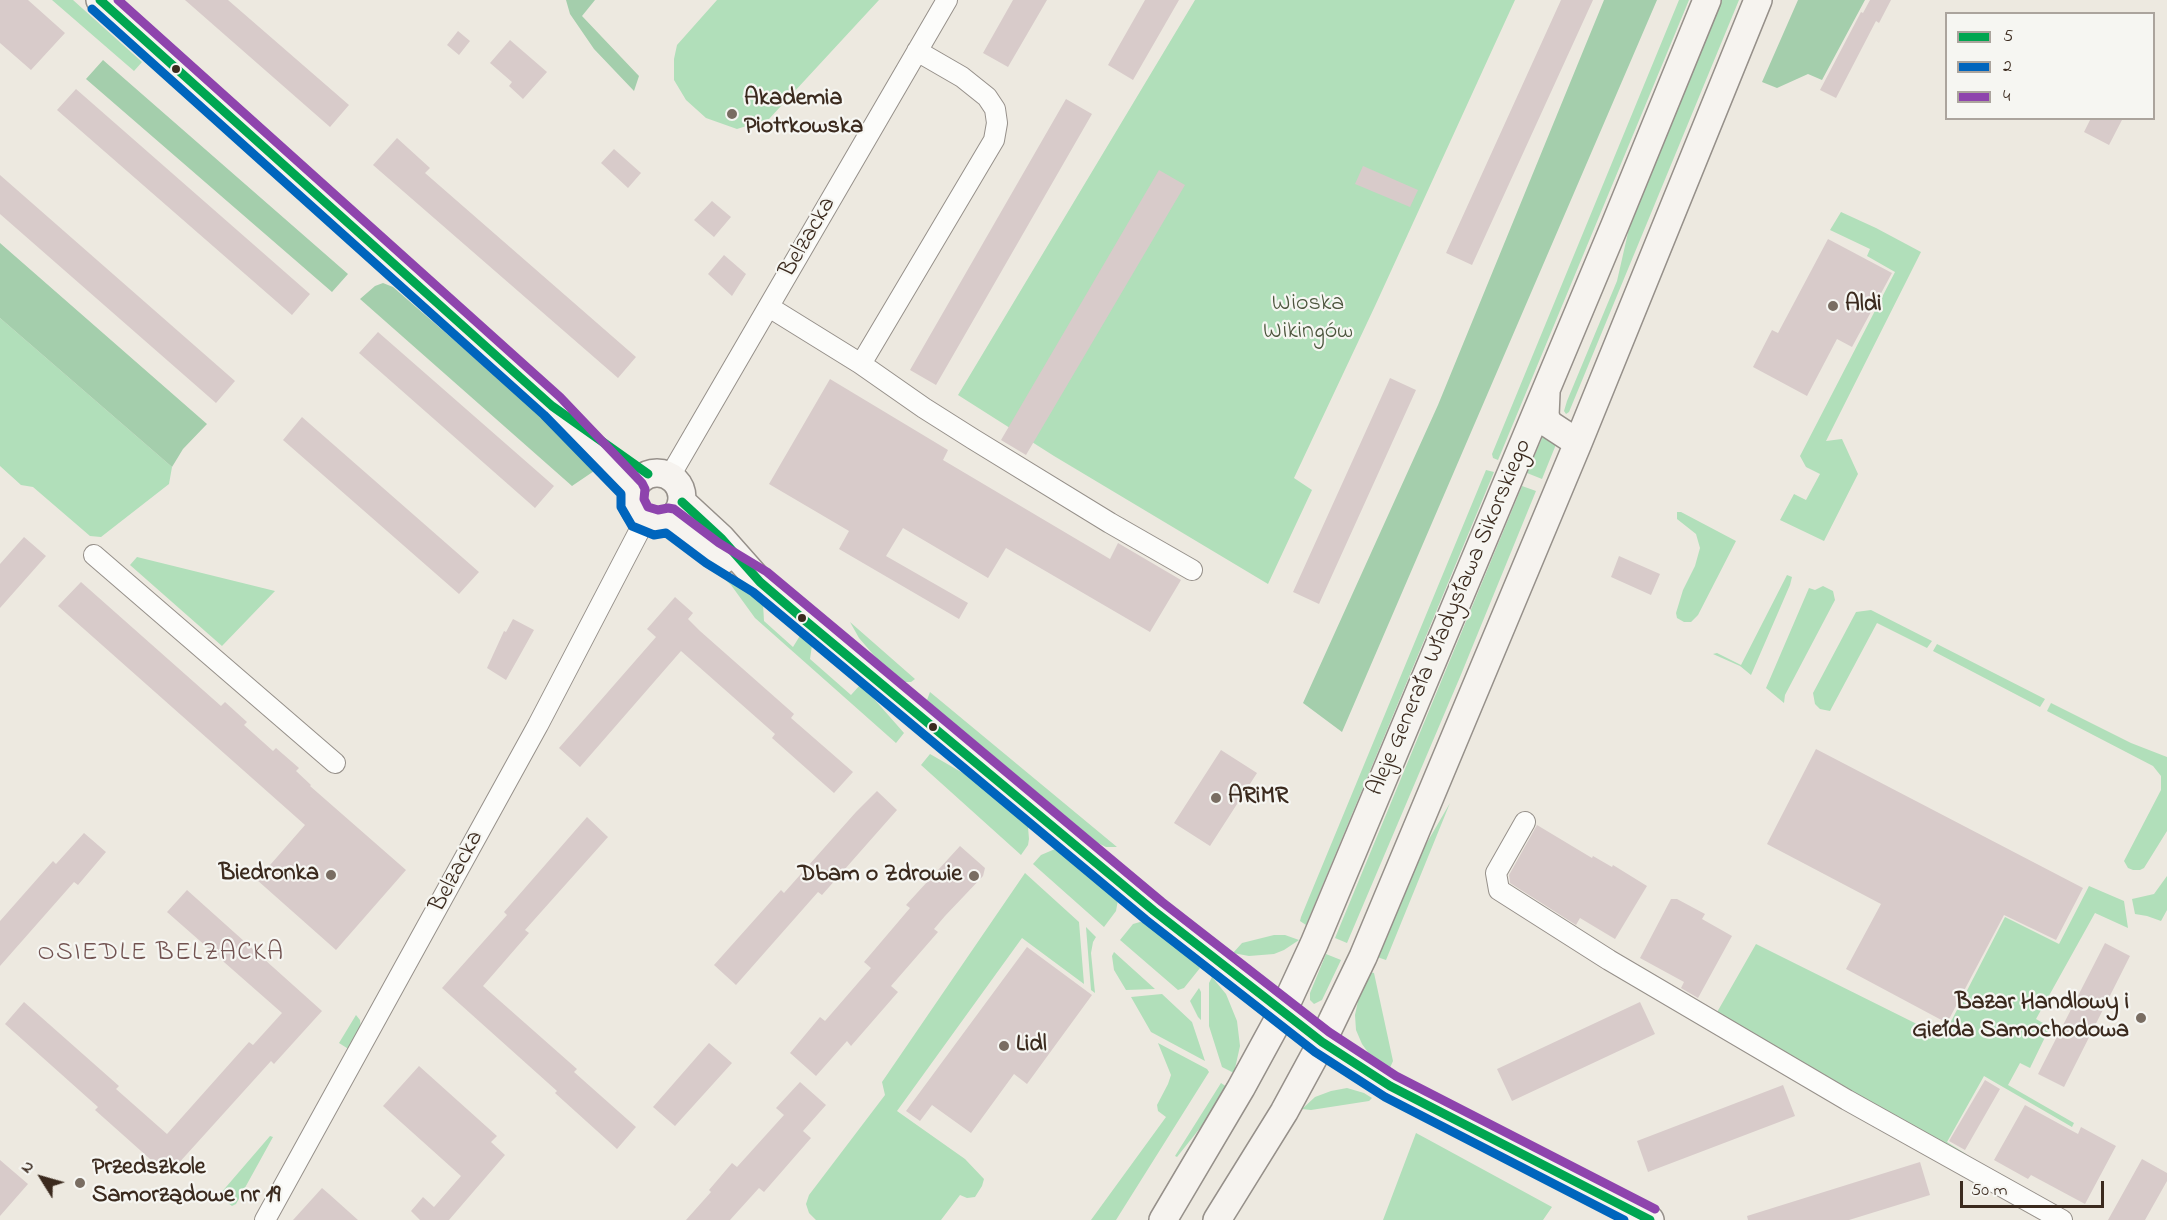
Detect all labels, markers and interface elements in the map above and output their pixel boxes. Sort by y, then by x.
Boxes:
legend [1945,12,2155,120]
text: 5 [2003,24,2013,50]
text: 2 [2003,54,2012,80]
unlabelled marker [170,63,182,75]
text: 4 [2003,84,2010,110]
place label: Akademia Piotrkowska [744,86,863,142]
marker: Akademia Piotrkowska [725,107,739,121]
street label: Belzacka [775,193,843,283]
park label: Wioska Wikingów [1263,291,1353,347]
place label: Aldi [1845,292,1882,320]
marker: Aldi [1826,299,1840,313]
street label: Aleje Generała Władysława Sikorskiego [1363,435,1539,801]
unlabelled marker [796,612,808,624]
unlabelled marker [927,721,939,733]
place label: ARiMR [1228,784,1288,812]
marker: ARiMR [1209,791,1223,805]
street label: Belzacka [425,826,491,918]
place label: Biedronka [219,861,319,889]
place label: Dbam o Zdrowie [798,862,962,890]
marker: Biedronka [324,868,338,882]
marker: Dbam o Zdrowie [967,869,981,883]
district label: OSIEDLE BELZACKA [37,939,285,971]
place label: Bazar Handlowy i Giełda Samochodowa [1912,990,2129,1046]
marker: Bazar Handlowy i Giełda Samochodowa [2134,1011,2148,1025]
place label: Lidl [1016,1032,1047,1060]
marker: Lidl [997,1039,1011,1053]
north arrow [12,1148,72,1208]
place label: Przedszkole Samorządowe nr 19 [92,1155,281,1211]
text: N [15,1156,40,1179]
scale bar [1963,1169,2107,1207]
marker: Przedszkole Samorządowe nr 19 [73,1176,87,1190]
text: 50 m [1971,1178,2008,1204]

